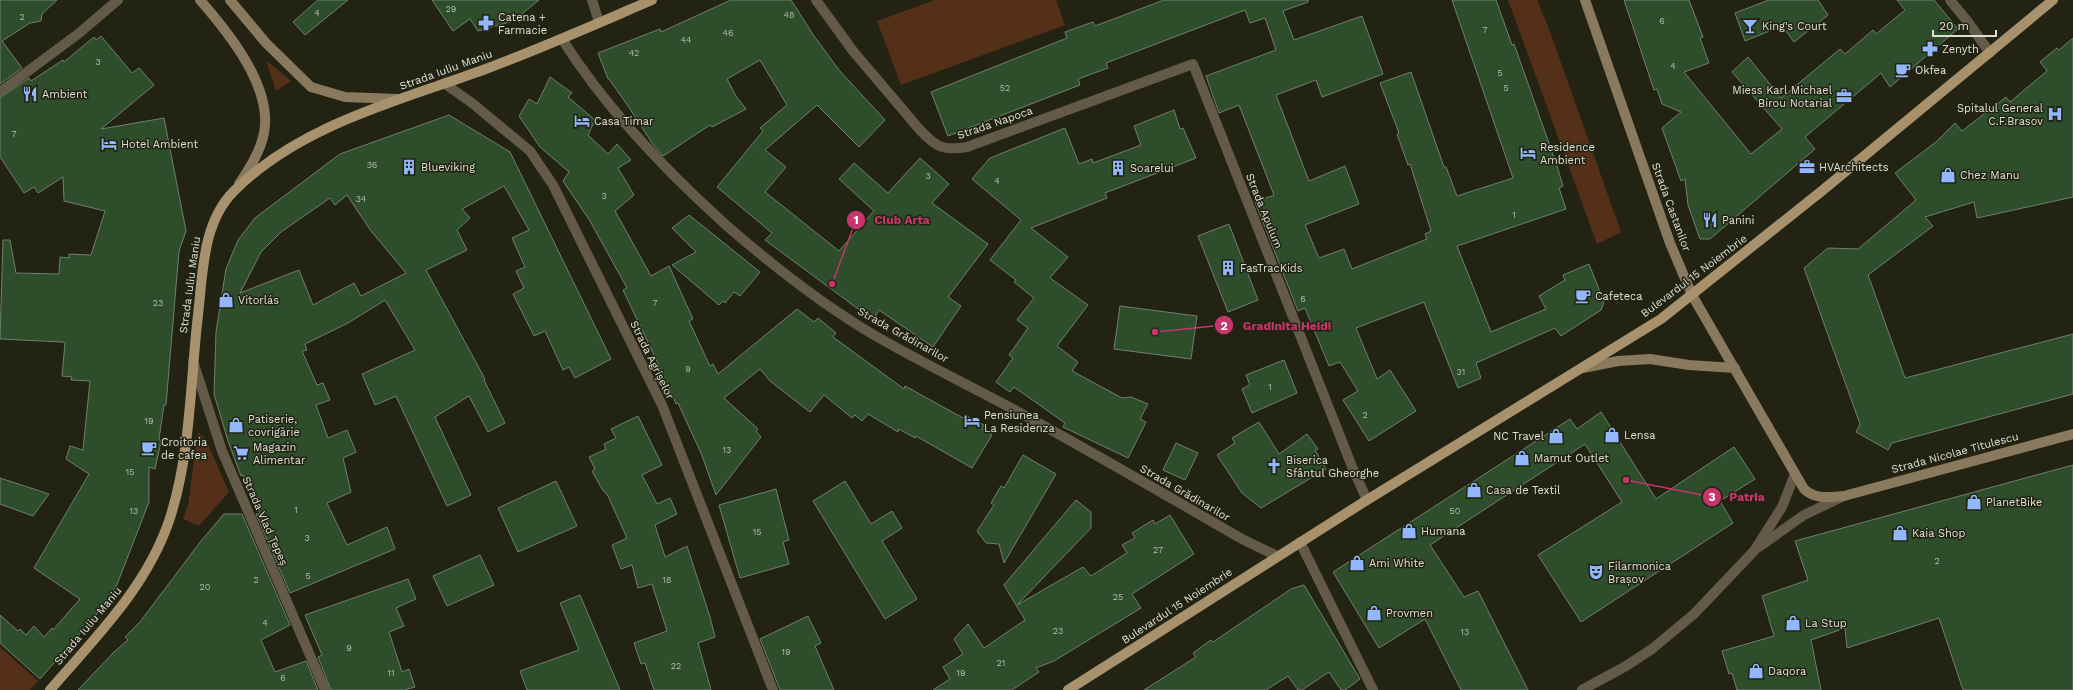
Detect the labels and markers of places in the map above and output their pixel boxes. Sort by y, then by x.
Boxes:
place label: Catena + Farmacie [498,11,547,37]
pharmacy icon: Catena + Farmacie [477,14,495,32]
bar icon: King's Court [1741,17,1759,35]
place label: King's Court [1762,20,1827,33]
pharmacy icon: Zenyth [1921,40,1939,58]
place label: Zenyth [1942,43,1979,56]
cafe icon: Okfea [1894,61,1912,79]
place label: Okfea [1915,64,1946,77]
place label: Miess Karl Michael Birou Notarial [1732,84,1833,110]
restaurant icon: Ambient [21,85,39,103]
office icon: Miess Karl Michael Birou Notarial [1835,87,1853,105]
place label: Ambient [42,88,88,101]
place label: Spitalul General C.F.Brasov [1957,102,2044,128]
hospital icon: Spitalul General C.F.Brasov [2046,105,2064,123]
hotel icon: Casa Timar [573,112,591,130]
place label: Casa Timar [594,115,654,128]
hotel icon: Hotel Ambient [100,135,118,153]
place label: Hotel Ambient [121,138,198,151]
place label: Residence Ambient [1540,141,1595,167]
hotel icon: Residence Ambient [1519,144,1537,162]
building icon: Blueviking [400,158,418,176]
office icon: HVArchitects [1798,158,1816,176]
building icon: Soarelui [1109,159,1127,177]
place label: Blueviking [421,161,475,174]
place label: HVArchitects [1819,161,1889,174]
place label: Soarelui [1130,162,1174,175]
shop icon: Chez Manu [1939,166,1957,184]
place label: Chez Manu [1960,169,2019,182]
callout: Club Arta [846,208,938,232]
restaurant icon: Panini [1701,211,1719,229]
place label: Panini [1722,214,1754,227]
building icon: FasTracKids [1219,259,1237,277]
place label: FasTracKids [1240,262,1303,275]
cafe icon: Cafeteca [1574,287,1592,305]
place label: Cafeteca [1595,290,1642,303]
shop icon: Vitorlás [217,291,235,309]
place label: Vitorlás [238,294,279,307]
callout: Gradinita Heidi [1214,313,1339,337]
place label: Pensiunea La Residenza [984,409,1055,435]
hotel icon: Pensiunea La Residenza [963,412,981,430]
place label: Patiserie, covrigărie [248,413,300,439]
shop icon: Patiserie, covrigărie [227,416,245,434]
shop icon: Lensa [1603,426,1621,444]
shop icon: NC Travel [1547,427,1565,445]
place label: Lensa [1624,429,1656,442]
place label: NC Travel [1493,430,1545,443]
place label: Croitoria de cafea [161,436,207,462]
cafe icon: Croitoria de cafea [140,439,158,457]
place label: Magazin Alimentar [253,441,306,467]
supermarket icon: Magazin Alimentar [232,444,250,462]
shop icon: Mamut Outlet [1513,449,1531,467]
place label: Mamut Outlet [1534,452,1609,465]
place label: Biserica Sfântul Gheorghe [1286,454,1379,480]
church icon: Biserica Sfântul Gheorghe [1265,457,1283,475]
shop icon: Casa de Textil [1465,481,1483,499]
place label: Casa de Textil [1486,484,1561,497]
callout: Patria [1702,485,1773,509]
shop icon: PlanetBike [1965,493,1983,511]
place label: PlanetBike [1986,496,2042,509]
shop icon: Humana [1400,522,1418,540]
shop icon: Kaia Shop [1891,524,1909,542]
place label: Humana [1421,525,1466,538]
place label: Kaia Shop [1912,527,1965,540]
shop icon: Ami White [1348,554,1366,572]
place label: Ami White [1369,557,1424,570]
place label: Filarmonica Brașov [1608,560,1671,586]
theatre icon: Filarmonica Brașov [1587,563,1605,581]
shop icon: Provmen [1365,604,1383,622]
place label: Provmen [1386,607,1433,620]
shop icon: La Stup [1784,614,1802,632]
place label: La Stup [1805,617,1847,630]
shop icon: Daqora [1747,662,1765,680]
place label: Daqora [1768,665,1806,678]

